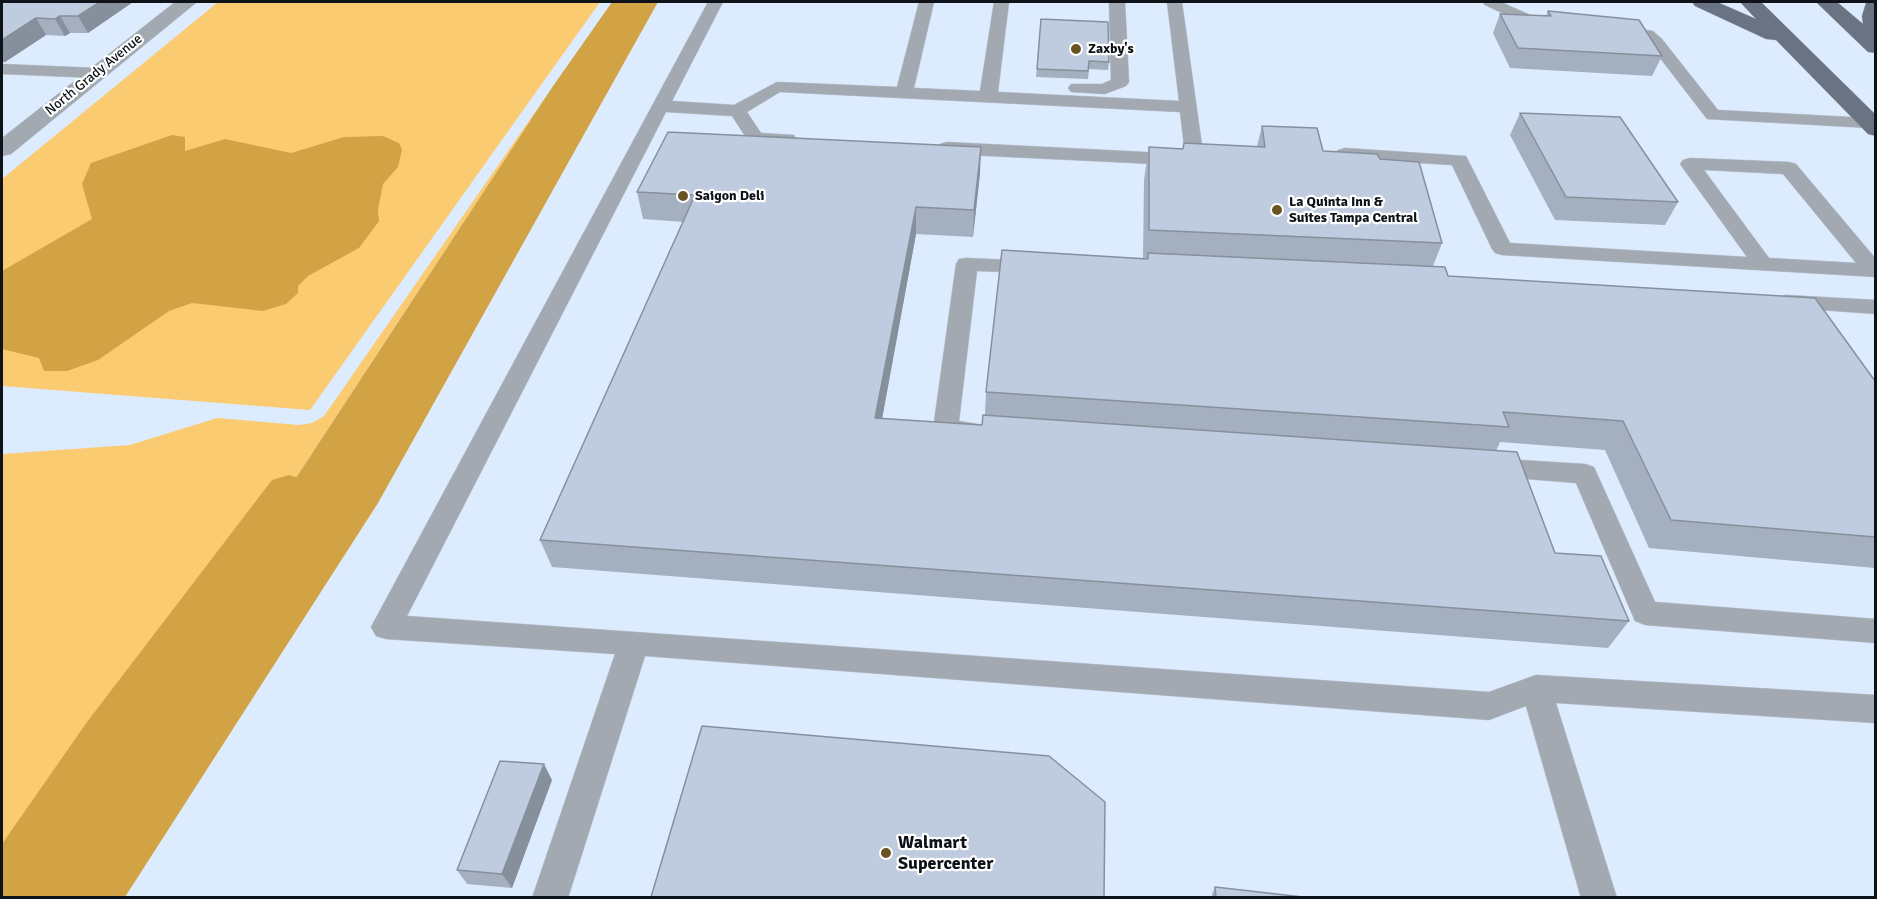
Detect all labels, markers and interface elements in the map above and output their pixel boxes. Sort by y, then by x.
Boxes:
street label: North Grady Avenue [42,31,146,119]
place label: Zaxby's [1088,41,1134,57]
marker: Zaxby's [1069,42,1083,56]
place label: Saigon Deli [695,188,764,204]
marker: Saigon Deli [676,189,690,203]
place label: La Quinta Inn & Suites Tampa Central [1289,194,1418,226]
marker: La Quinta Inn & Suites Tampa Central [1270,203,1284,217]
place label: Walmart Supercenter [898,832,993,874]
marker: Walmart Supercenter [879,846,893,860]

